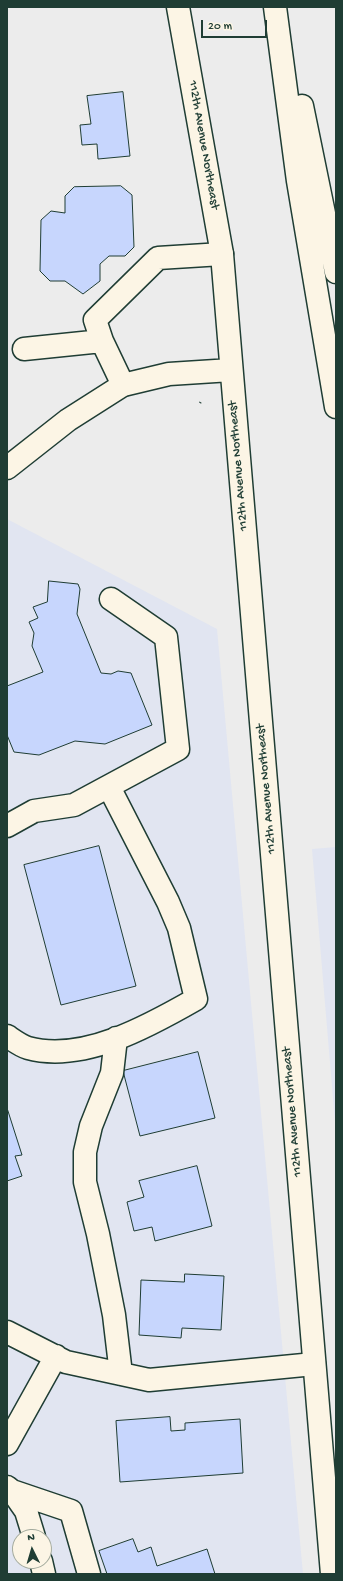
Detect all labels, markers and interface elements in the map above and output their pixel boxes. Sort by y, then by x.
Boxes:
scale bar [203,12,269,38]
text: 20 m [208,20,232,34]
street label: 112th Avenue Northeast [184,79,222,211]
street label: 112th Avenue Northeast [226,400,252,532]
street label: 112th Avenue Northeast [254,723,280,855]
street label: 112th Avenue Northeast [280,1046,306,1178]
north arrow [12,1529,52,1569]
text: N [27,1532,35,1544]

